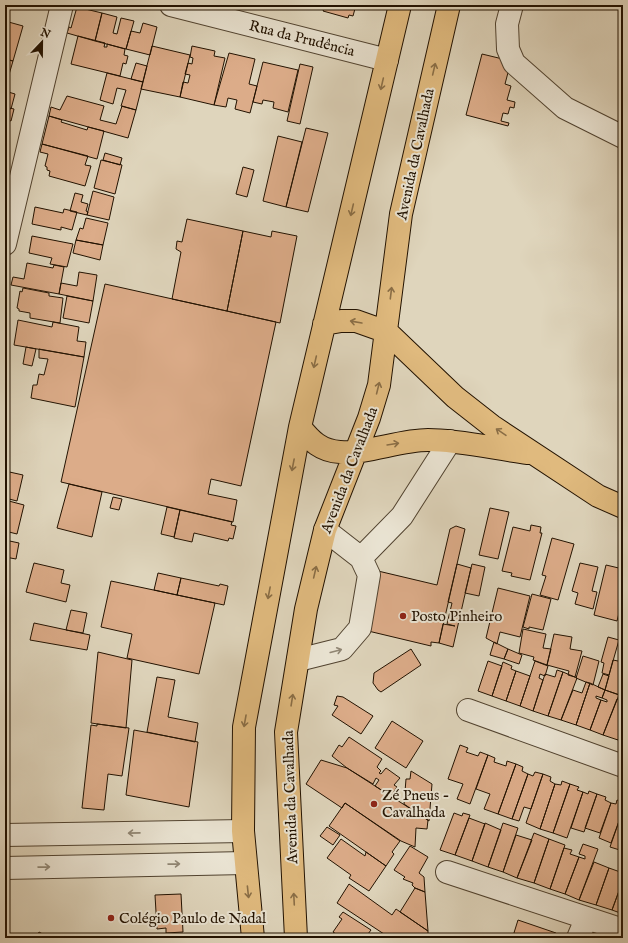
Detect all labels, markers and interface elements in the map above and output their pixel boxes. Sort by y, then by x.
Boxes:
street label: Rua da Prudência [247,16,357,61]
north arrow [22,22,62,62]
text: N [37,25,53,42]
one-way arrow [430,63,438,76]
one-way arrow [377,77,385,90]
street label: Avenida da Cavalhada [392,86,439,223]
one-way arrow [347,203,355,216]
one-way arrow [388,287,395,300]
one-way arrow [350,318,363,326]
one-way arrow [311,355,319,368]
one-way arrow [375,382,382,395]
street label: Avenida da Cavalhada [316,404,383,537]
one-way arrow [496,428,507,436]
one-way arrow [387,440,400,448]
one-way arrow [289,458,297,471]
one-way arrow [312,566,319,579]
one-way arrow [265,586,273,599]
place label: Posto Pinheiro [411,607,502,626]
marker: Posto Pinheiro [398,611,408,621]
one-way arrow [329,647,342,654]
one-way arrow [288,694,296,707]
one-way arrow [241,714,249,727]
street label: Avenida da Cavalhada [279,729,302,865]
place label: Zé Pneus - Cavalhada [382,786,450,822]
marker: Zé Pneus - Cavalhada [369,799,379,809]
one-way arrow [128,829,141,837]
one-way arrow [167,860,180,868]
one-way arrow [37,863,50,871]
one-way arrow [244,885,252,898]
one-way arrow [290,893,298,906]
place label: Colégio Paulo de Nadal [119,909,267,928]
marker: Colégio Paulo de Nadal [106,913,116,923]

